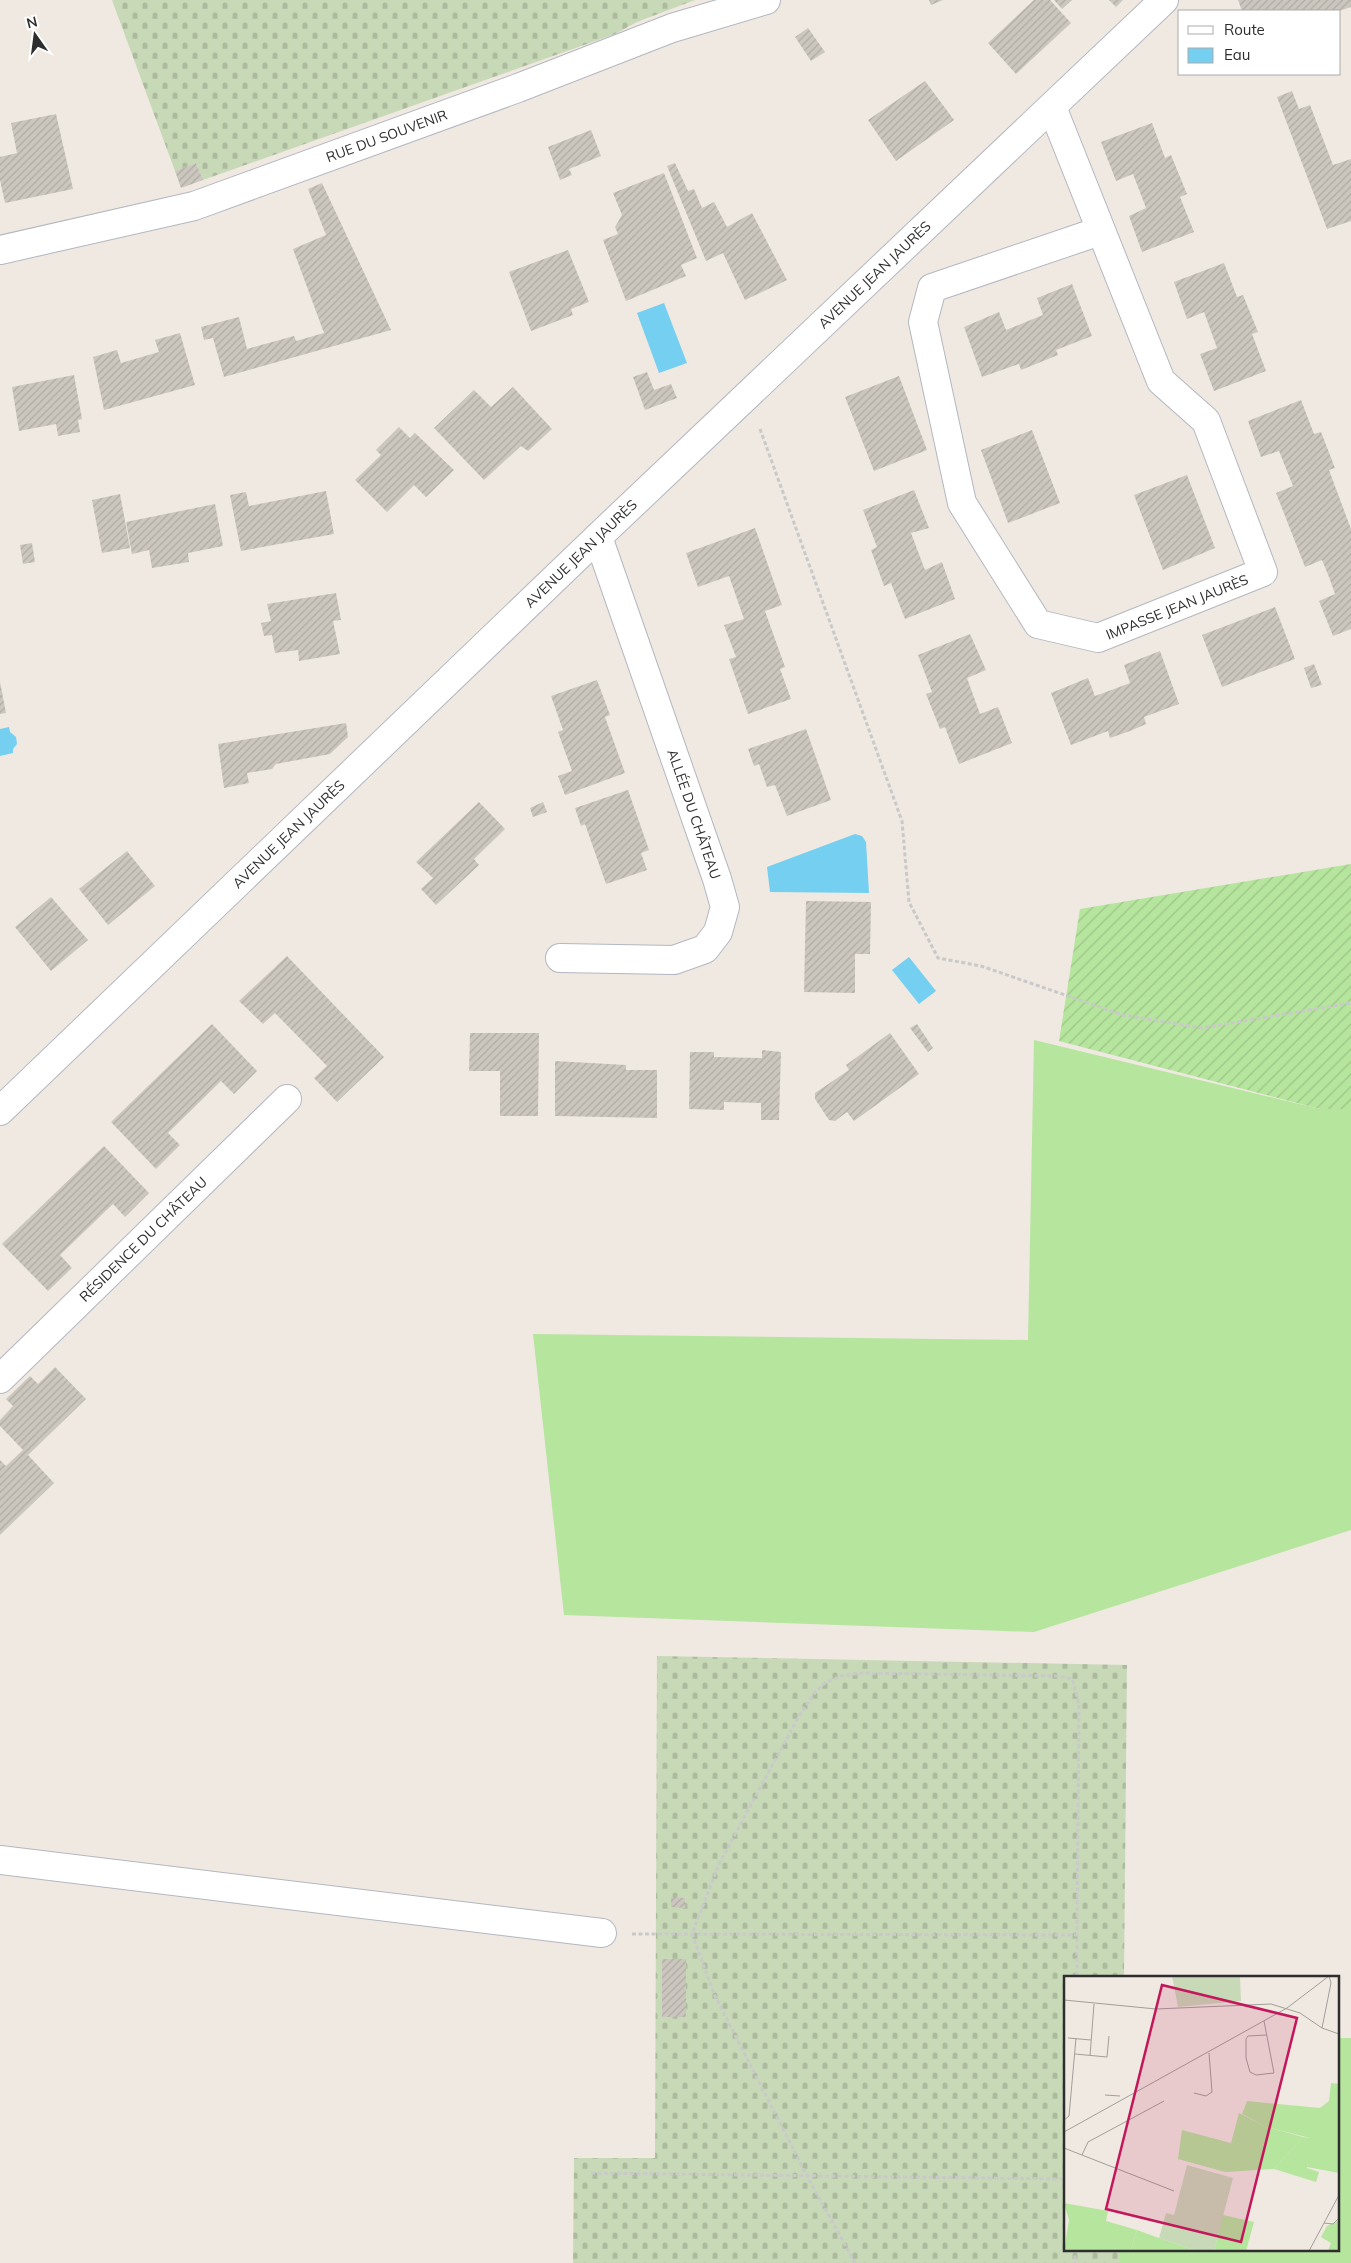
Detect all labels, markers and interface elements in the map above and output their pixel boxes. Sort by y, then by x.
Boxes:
north arrow [10,10,60,60]
legend [1178,10,1341,75]
text: N [25,12,39,32]
text: Route [1224,20,1265,39]
text: Eau [1224,45,1250,64]
street label: RUE DU SOUVENIR [324,105,450,166]
street label: AVENUE JEAN JAURÈS [814,217,935,332]
street label: AVENUE JEAN JAURÈS [521,496,641,612]
street label: IMPASSE JEAN JAURÈS [1103,570,1251,644]
street label: ALLÉE DU CHÂTEAU [663,747,725,881]
street label: AVENUE JEAN JAURÈS [229,776,349,892]
street label: RÉSIDENCE DU CHÂTEAU [75,1173,211,1306]
inset map [1064,1976,1338,2250]

